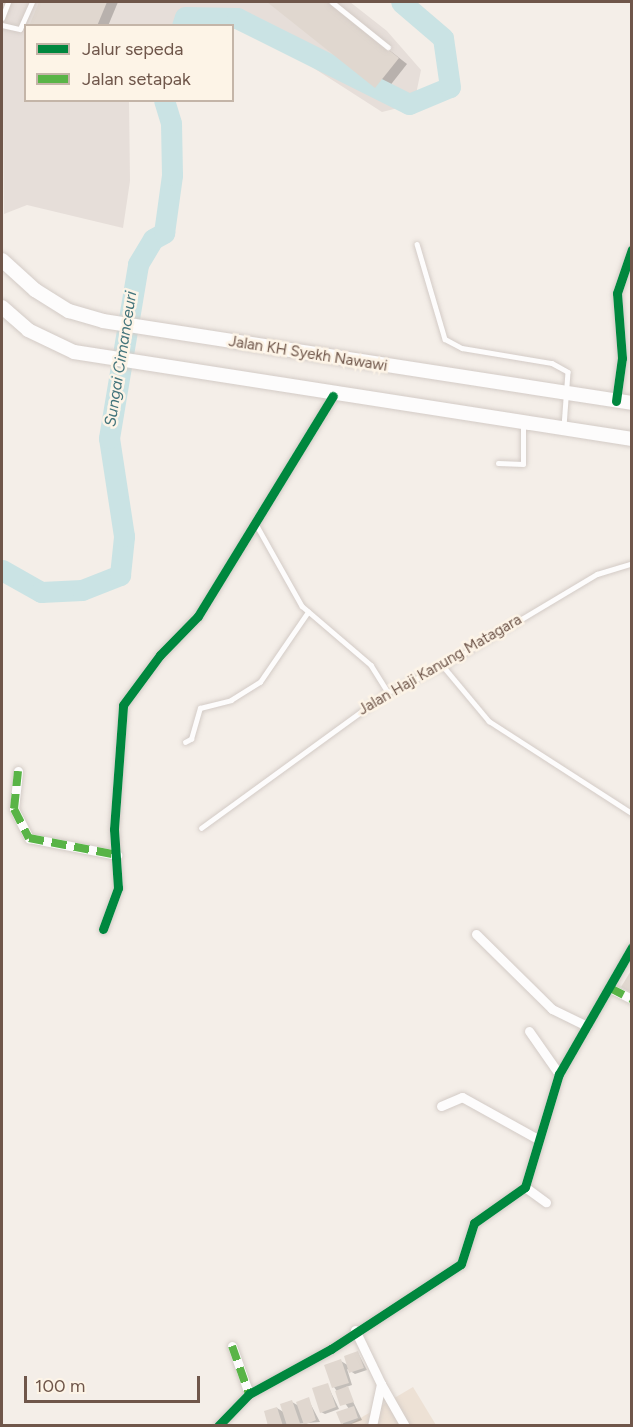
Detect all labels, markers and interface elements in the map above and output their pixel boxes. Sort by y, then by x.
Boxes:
legend [24,24,234,102]
text: Jalur sepeda [82,38,183,60]
text: Jalan setapak [82,68,191,90]
water label: Sungai Cimanceuri [101,290,141,428]
street label: Jalan KH Syekh Nawawi [227,333,389,375]
street label: Jalan Haji Kanung Matagara [355,611,525,719]
scale bar [27,1364,202,1402]
text: 100 m [35,1375,85,1397]

